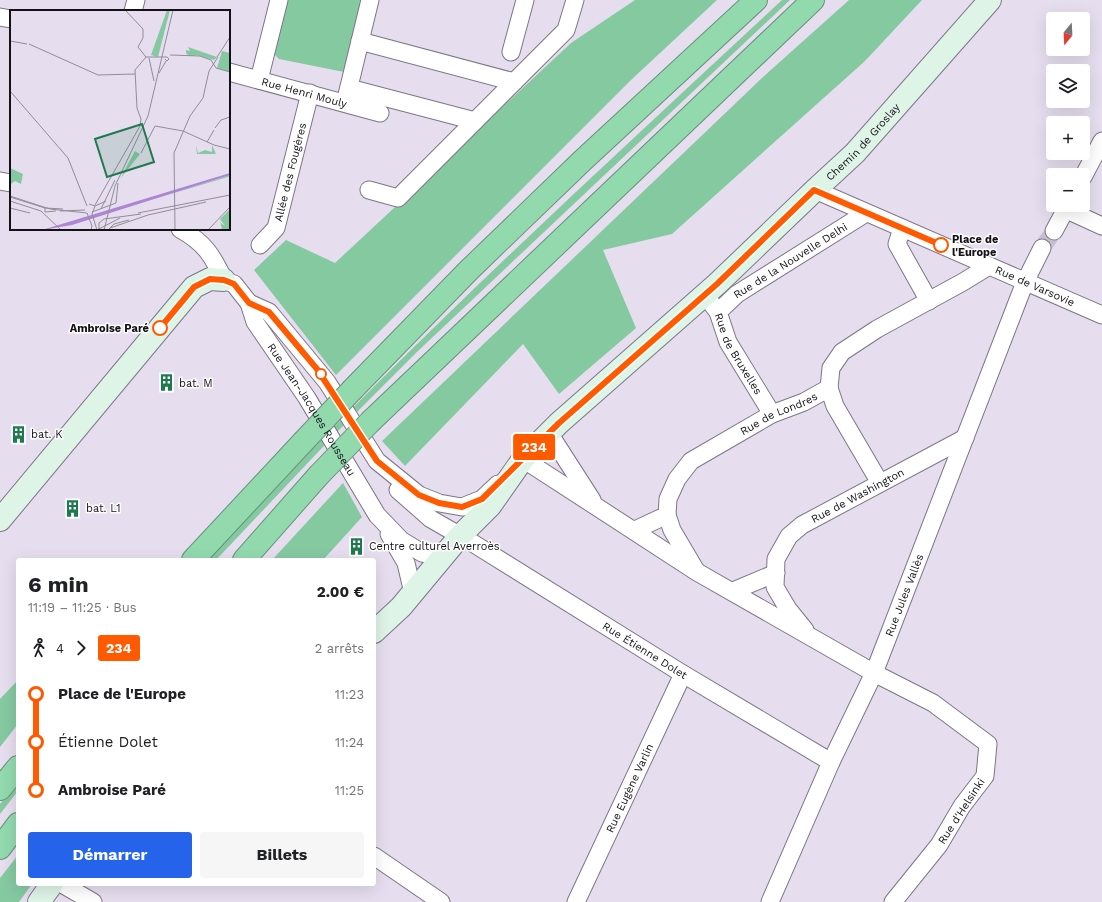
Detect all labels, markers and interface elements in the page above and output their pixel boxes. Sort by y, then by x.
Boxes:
inset map [10,10,230,230]
north arrow [1046,12,1090,56]
map controls [1046,12,1090,212]
button: layers [1046,64,1090,108]
street label: Rue Henri Mouly [260,75,349,111]
street label: Chemin de Groslay [824,101,903,183]
button: + [1046,116,1090,160]
street label: Allée des Fougères [272,121,309,223]
button: − [1046,168,1090,212]
street label: Rue de la Nouvelle Delhi [731,220,850,302]
place label: Place de l'Europe [952,233,998,259]
marker: Place de l'Europe [933,237,949,253]
street label: Rue de Varsovie [993,263,1076,309]
street label: Rue de Bruxelles [712,311,765,397]
marker: Ambroise Paré [152,320,168,336]
place label: Ambroise Paré [70,322,149,335]
street label: Rue Jean-Jacques Rousseau [264,341,358,478]
unlabelled marker [315,368,327,380]
building icon: bat. M [156,373,176,393]
place label: bat. M [179,377,213,390]
street label: Rue de Londres [738,390,820,438]
building icon: bat. K [8,424,28,444]
place label: bat. K [31,428,62,441]
line badge: 234 [511,434,557,460]
text: 234 [521,439,547,455]
street label: Rue de Washington [809,466,907,526]
building icon: bat. L1 [63,498,83,518]
place label: bat. L1 [86,502,121,515]
building icon: Centre culturel Averroès [346,536,366,556]
place label: Centre culturel Averroès [369,540,500,553]
street label: Rue Jules Vallès [883,552,926,638]
text: 6 min [28,572,89,597]
text: 2.00 € [317,583,364,601]
text: 11:19 – 11:25 · Bus [28,600,137,615]
street label: Rue Étienne Dolet [600,620,690,682]
icon: walk [28,637,50,659]
icon: forward [70,637,92,659]
text: 234 [106,640,132,656]
text: 4 [56,641,64,656]
text: 2 arrêts [315,641,364,656]
text: Place de l'Europe [58,685,186,703]
text: 11:23 [335,687,364,702]
text: Étienne Dolet [58,733,158,751]
text: 11:24 [335,735,364,750]
street label: Rue Eugène Varlin [604,742,656,835]
street label: Rue d'Helsinki [935,776,988,847]
text: Ambroise Paré [58,781,166,799]
text: 11:25 [335,783,364,798]
button: Démarrer [28,832,192,878]
button: Billets [200,832,364,878]

